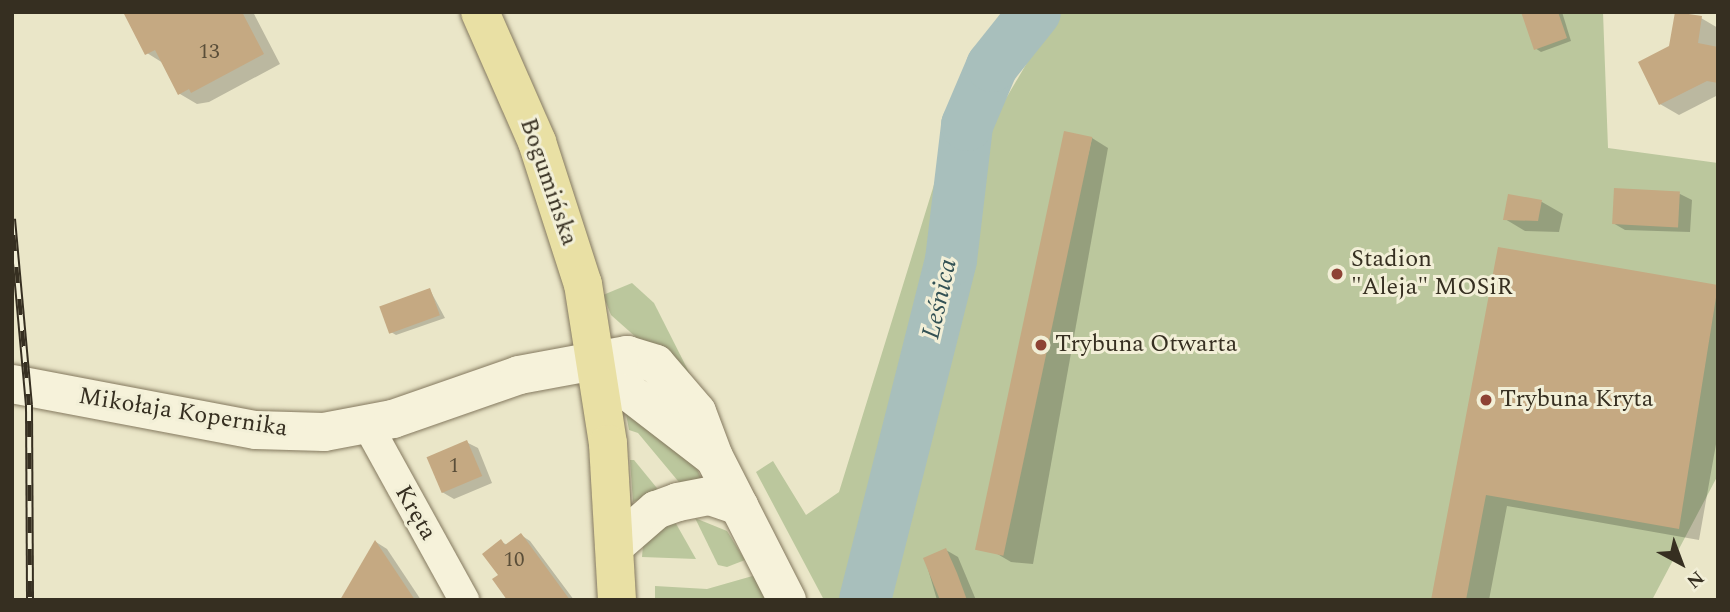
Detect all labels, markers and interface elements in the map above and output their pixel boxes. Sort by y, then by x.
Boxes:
house number: 13 [199,39,219,65]
street label: Bogumińska [513,115,583,249]
place label: Stadion "Aleja" MOSiR [1351,246,1513,302]
water label: Leśnica [916,256,964,342]
marker: Stadion "Aleja" MOSiR [1329,266,1345,282]
place label: Trybuna Otwarta [1055,331,1237,359]
marker: Trybuna Otwarta [1033,337,1049,353]
street label: Mikołaja Kopernika [76,382,290,444]
place label: Trybuna Kryta [1500,386,1654,414]
marker: Trybuna Kryta [1478,392,1494,408]
house number: 1 [449,453,459,479]
street label: Kręta [388,480,442,546]
north arrow [1646,528,1716,598]
house number: 10 [504,547,524,573]
text: N [1680,563,1710,595]

